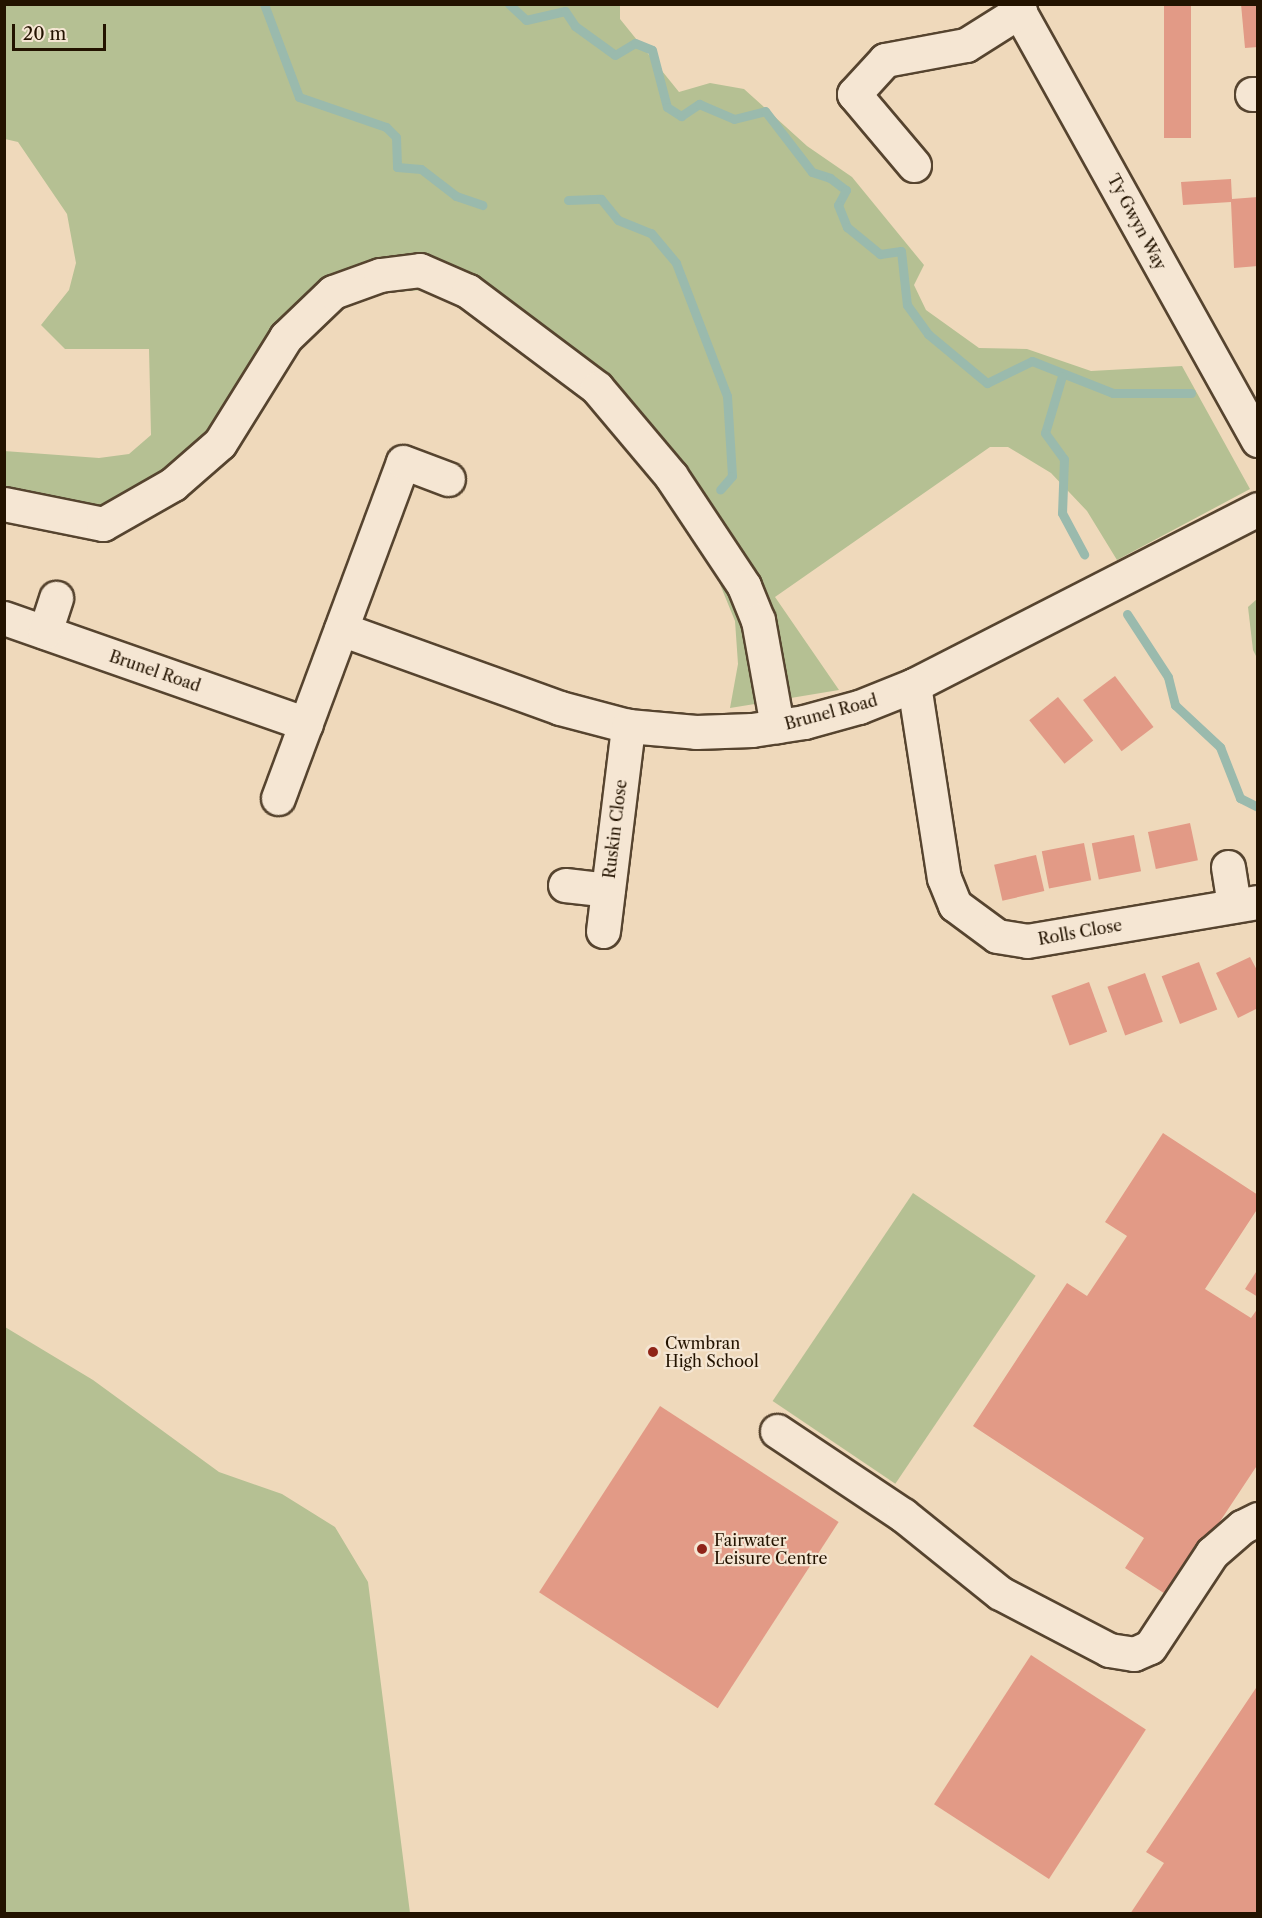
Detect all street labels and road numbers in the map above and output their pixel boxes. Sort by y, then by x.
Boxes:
street label: Ty Gwyn Way [1103,170,1171,274]
street label: Brunel Road [107,646,203,696]
street label: Brunel Road [783,690,879,734]
street label: Ruskin Close [599,778,631,880]
street label: Rolls Close [1037,915,1123,949]

